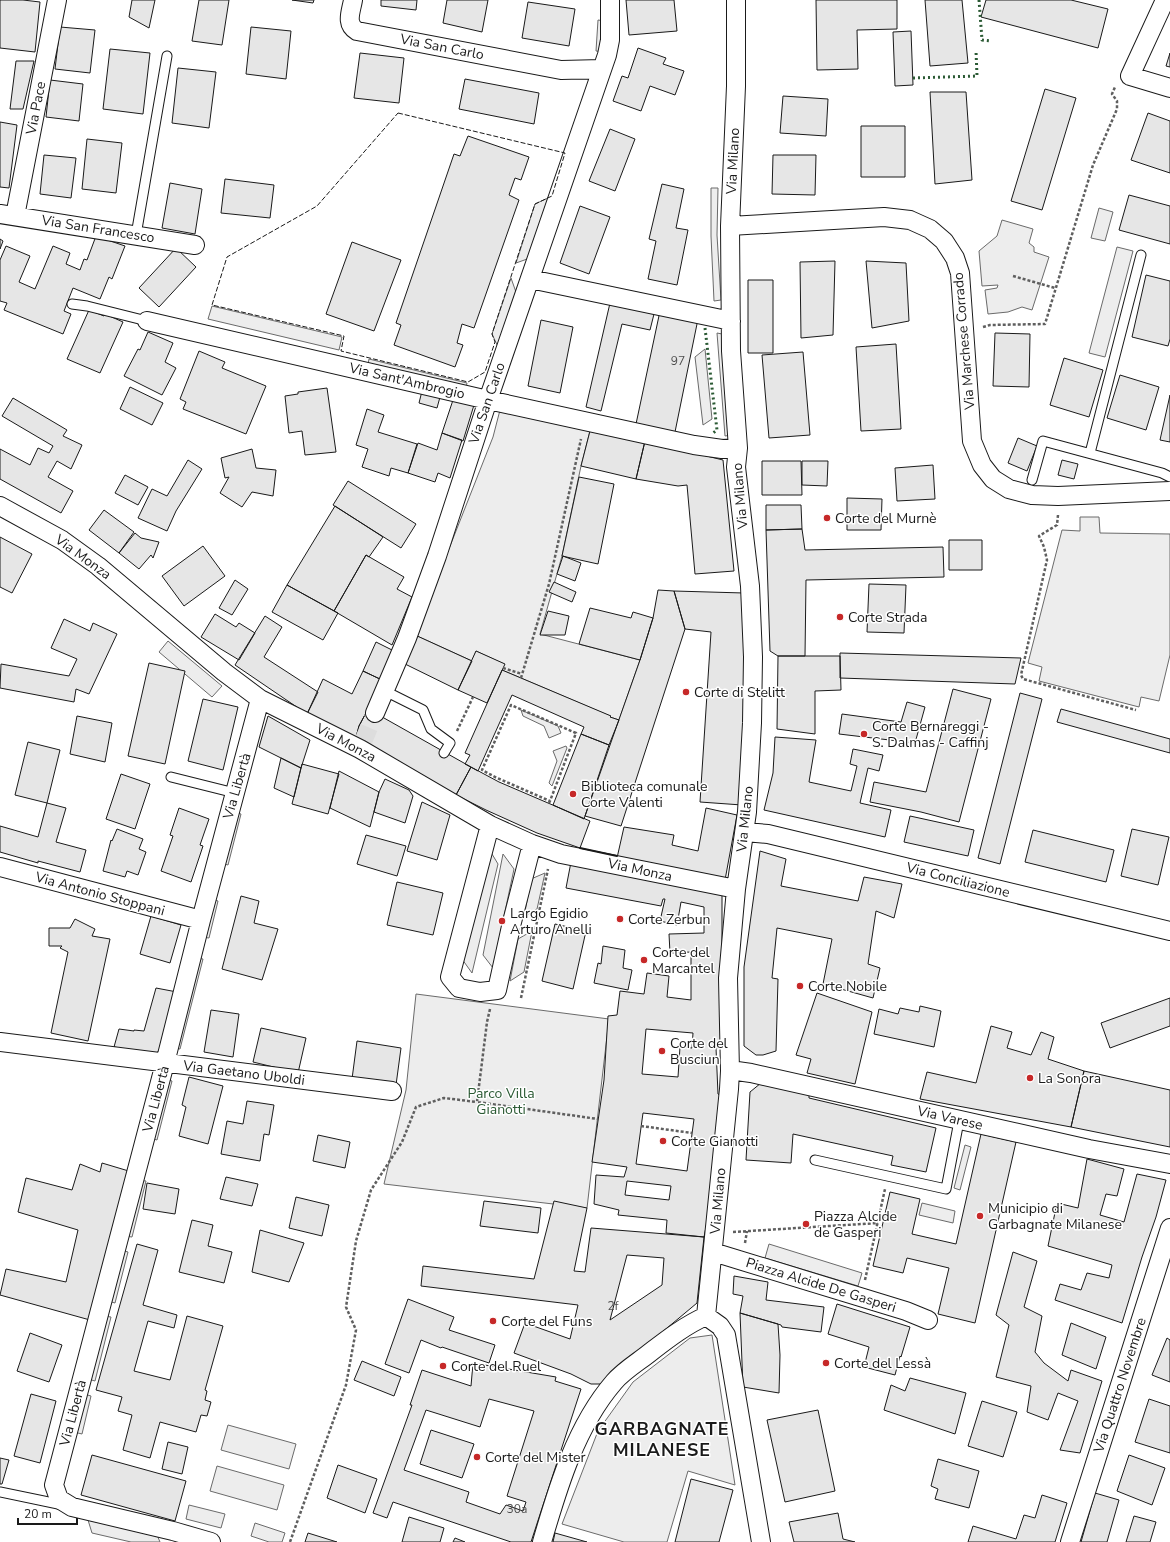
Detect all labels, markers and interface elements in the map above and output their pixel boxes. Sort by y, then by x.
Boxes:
street label: Via San Carlo [397,29,486,64]
street label: Via Pace [21,80,50,137]
street label: Via Milano [722,127,744,196]
street label: Via San Francesco [39,211,156,247]
street label: Via Marchese Corrado [949,271,980,412]
house number: 97 [671,353,685,369]
street label: Via Sant'Ambrogio [346,358,467,404]
street label: Via San Carlo [464,360,510,447]
street label: Via Milano [728,462,752,531]
place label: Corte del Murnè [835,509,937,528]
marker: Corte del Murnè [822,513,832,523]
street label: Via Monza [50,529,115,584]
place label: Corte Strada [848,608,927,627]
marker: Corte Strada [835,612,845,622]
place label: Corte di Stelitt [694,683,785,702]
marker: Corte di Stelitt [681,687,691,697]
place label: Corte Bernareggi - S. Dalmas - Caffinj [872,717,989,752]
street label: Via Monza [312,719,379,767]
marker: Corte Bernareggi - S. Dalmas - Caffinj [859,729,869,739]
street label: Via Libertà [218,751,256,822]
place label: Biblioteca comunale Corte Valenti [581,777,708,812]
street label: Via Milano [732,785,758,854]
marker: Biblioteca comunale Corte Valenti [568,789,578,799]
street label: Via Monza [605,854,674,886]
street label: Via Conciliazione [903,858,1012,902]
street label: Via Antonio Stoppani [32,867,167,920]
place label: Largo Egidio Arturo Anelli [510,904,592,939]
place label: Corte Zerbun [628,910,710,929]
marker: Corte Zerbun [615,914,625,924]
marker: Largo Egidio Arturo Anelli [497,916,507,926]
place label: Corte del Marcantel [652,943,715,978]
marker: Corte del Marcantel [639,955,649,965]
place label: Corte Nobile [808,977,887,996]
marker: Corte Nobile [795,981,805,991]
place label: Corte del Busciun [670,1034,729,1069]
marker: Corte del Busciun [657,1046,667,1056]
street label: Via Gaetano Uboldi [181,1056,306,1090]
street label: Via Libertà [138,1064,174,1135]
place label: La Sonora [1038,1069,1101,1088]
marker: La Sonora [1025,1073,1035,1083]
park label: Parco Villa Gianotti [467,1084,535,1119]
street label: Via Varese [914,1101,985,1135]
place label: Corte Gianotti [671,1132,758,1151]
marker: Corte Gianotti [658,1136,668,1146]
street label: Via Milano [706,1167,730,1236]
place label: Municipio di Garbagnate Milanese [988,1199,1122,1234]
place label: Piazza Alcide de Gasperi [814,1207,897,1242]
marker: Municipio di Garbagnate Milanese [975,1211,985,1221]
marker: Piazza Alcide de Gasperi [801,1219,811,1229]
street label: Piazza Alcide De Gasperi [743,1253,899,1317]
house number: 2f [607,1298,620,1314]
place label: Corte del Funs [501,1312,593,1331]
street label: Via Quattro Novembre [1089,1315,1151,1456]
marker: Corte del Funs [488,1316,498,1326]
place label: Corte del Lessà [834,1354,931,1373]
place label: Corte del Ruel [451,1357,542,1376]
marker: Corte del Lessà [821,1358,831,1368]
marker: Corte del Ruel [438,1361,448,1371]
street label: Via Libertà [55,1378,91,1449]
district label: GARBAGNATE MILANESE [594,1417,730,1462]
place label: Corte del Mister [485,1448,586,1467]
marker: Corte del Mister [472,1452,482,1462]
scale bar [18,1500,77,1526]
house number: 30a [507,1501,527,1517]
text: 20 m [24,1506,52,1522]

